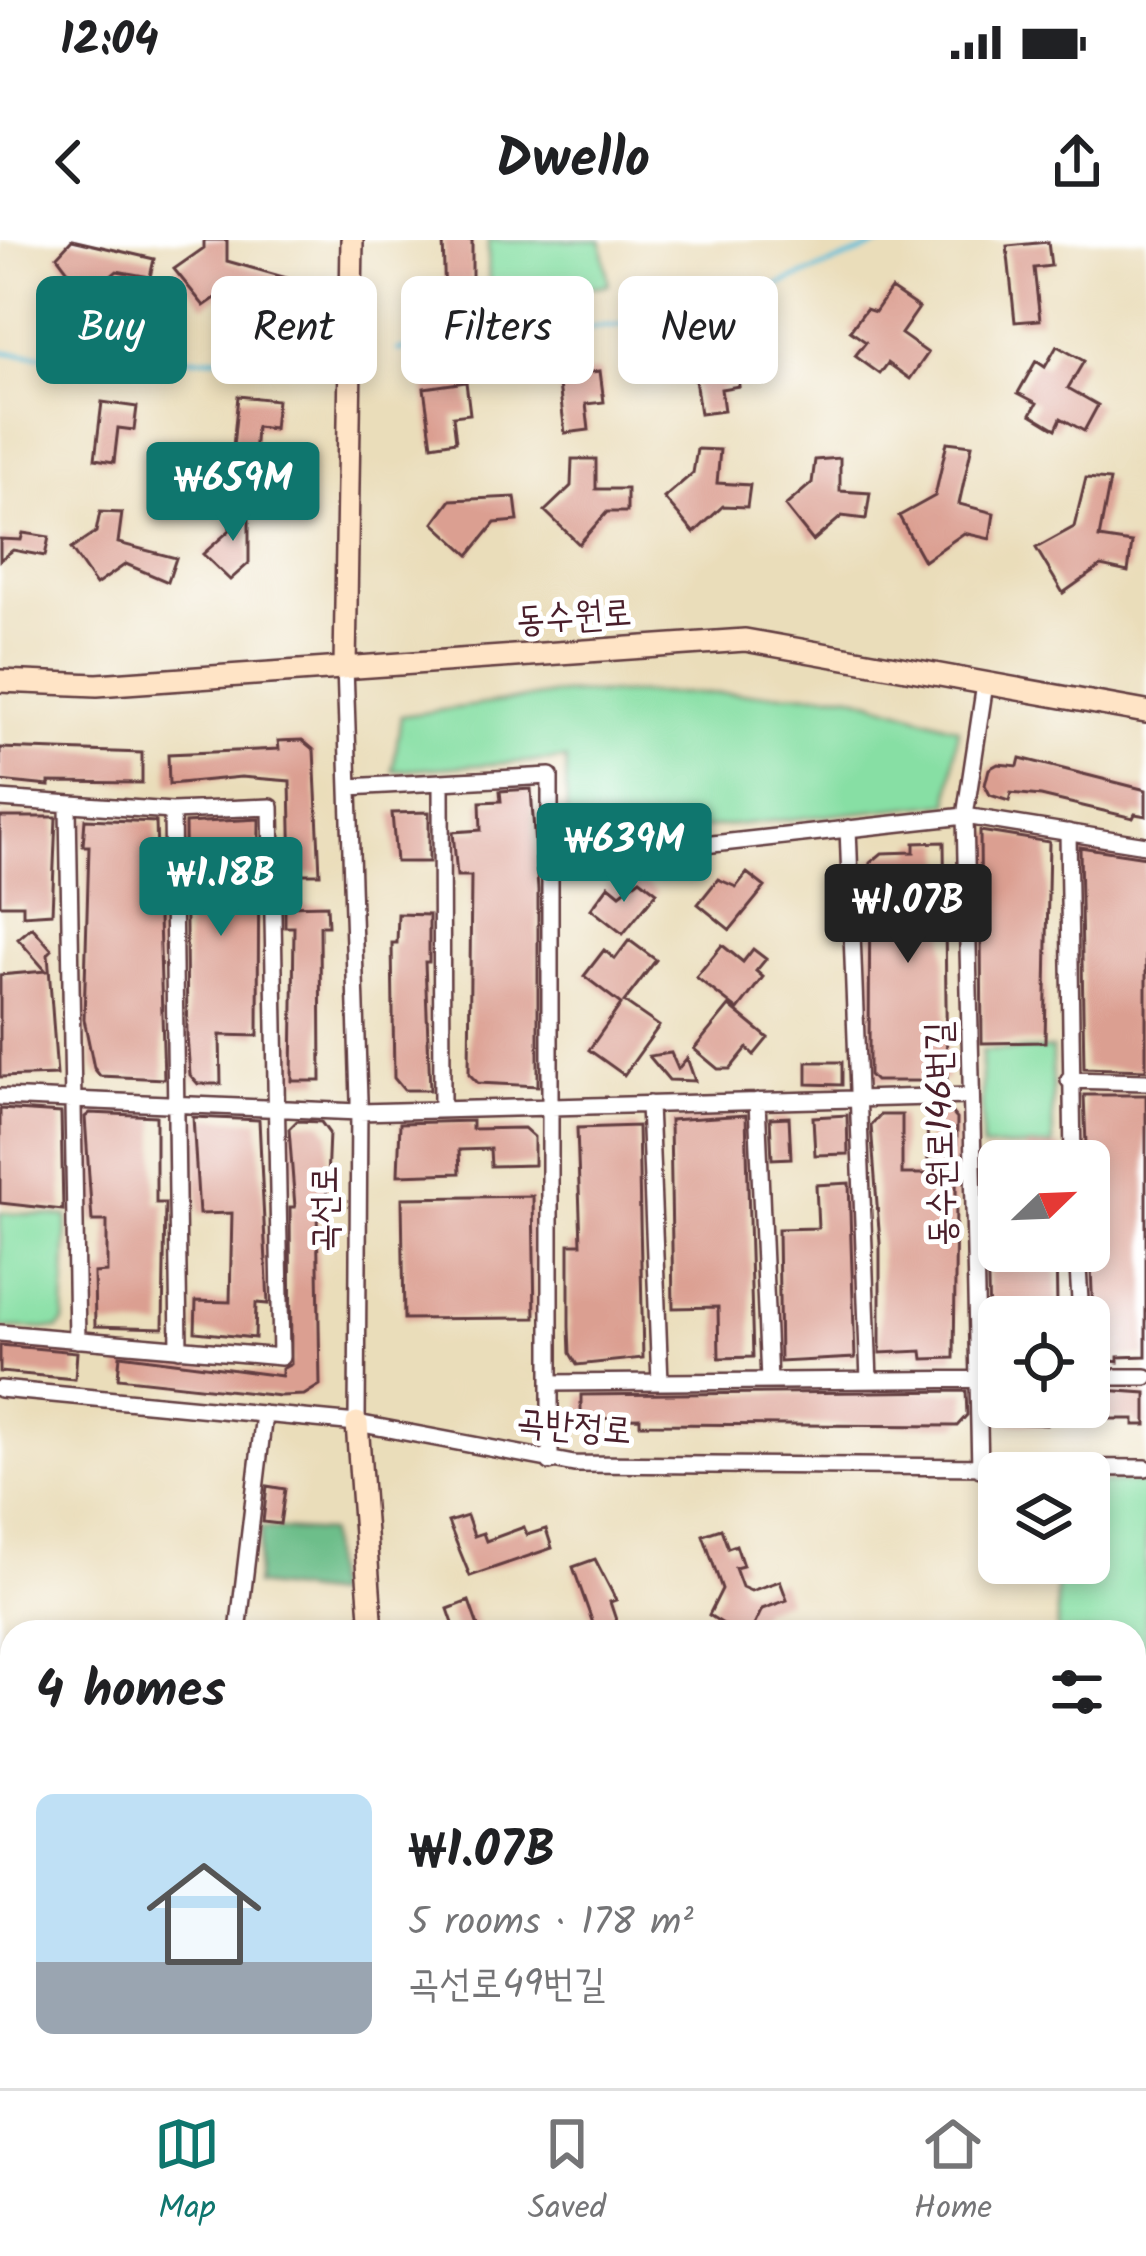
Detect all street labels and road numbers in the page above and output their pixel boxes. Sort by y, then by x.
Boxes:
street label: 동수원로 [514,586,634,650]
street label: 동수원로146번길 [912,1021,972,1247]
street label: 곡선로 [298,1166,355,1252]
street label: 곡반정로 [514,1395,634,1461]

